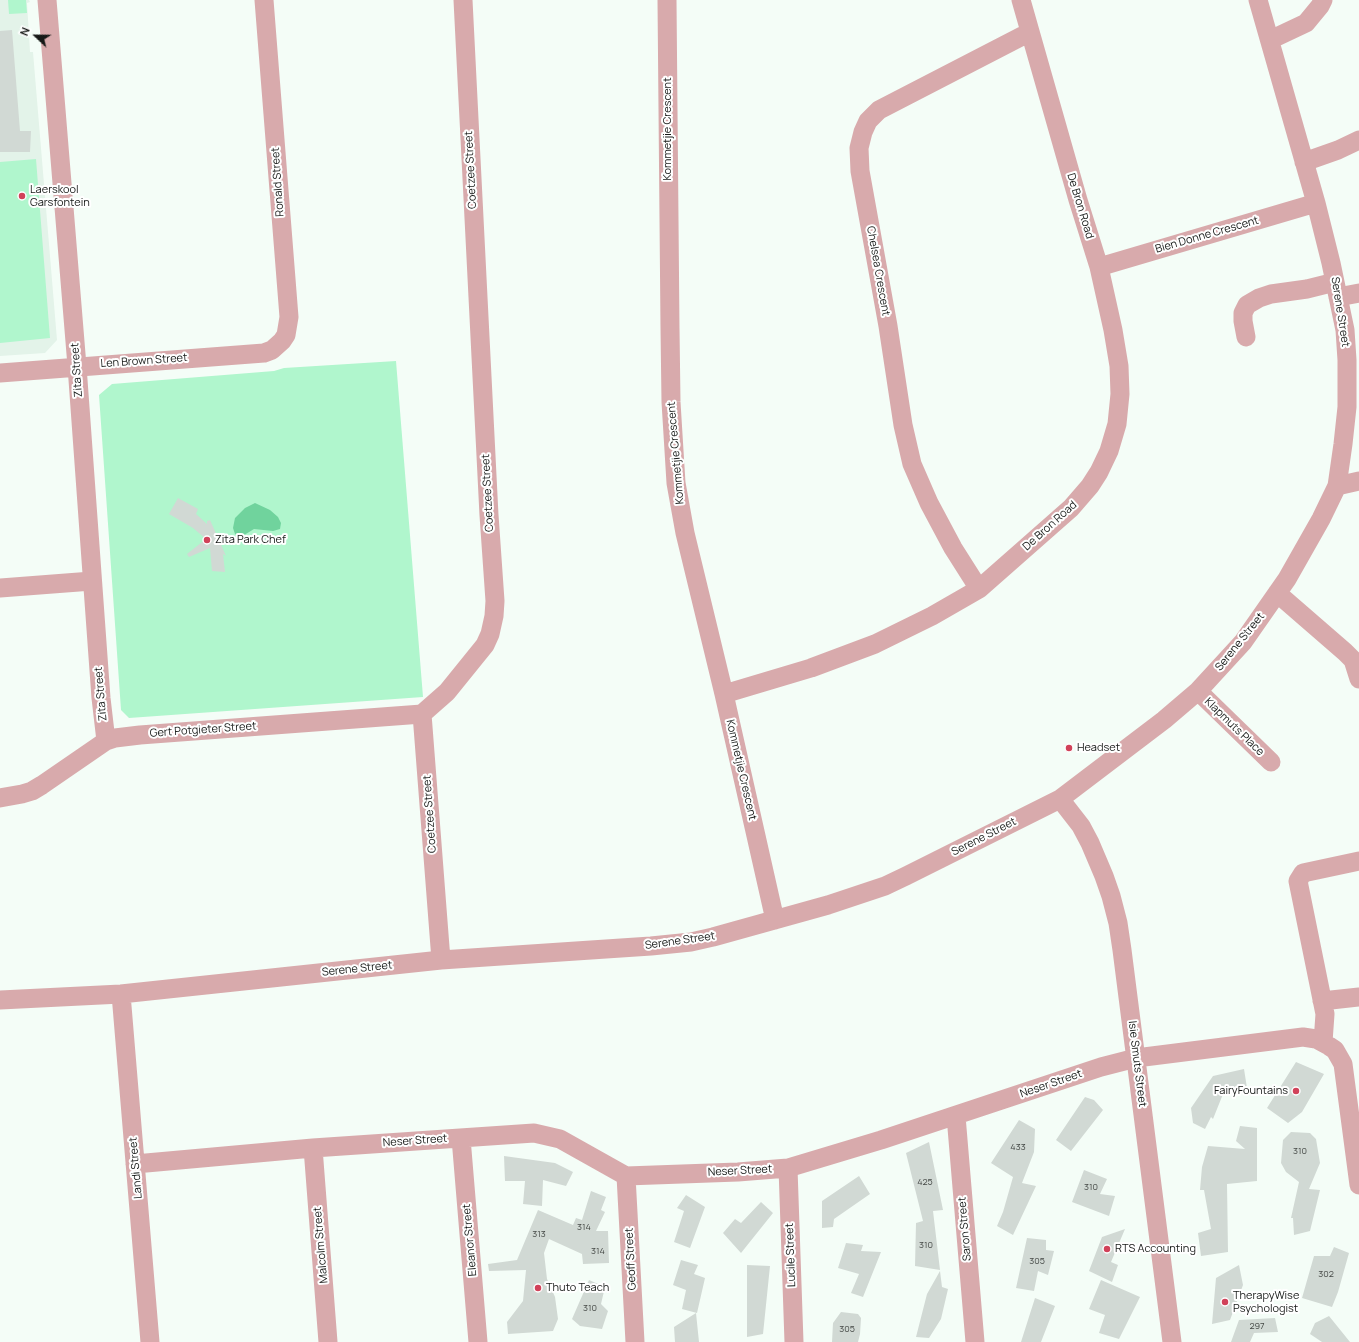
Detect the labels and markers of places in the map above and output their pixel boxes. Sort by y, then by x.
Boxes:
place label: Laerskool Garsfontein [30,183,90,209]
marker: Laerskool Garsfontein [17,191,27,201]
place label: Zita Park Chef [215,533,286,547]
marker: Zita Park Chef [202,535,212,545]
place label: Headset [1077,741,1120,755]
marker: Headset [1064,743,1074,753]
place label: FairyFountains [1214,1084,1288,1098]
marker: FairyFountains [1291,1086,1301,1096]
place label: RTS Accounting [1115,1242,1196,1256]
marker: RTS Accounting [1102,1244,1112,1254]
place label: Thuto Teach [546,1281,609,1295]
marker: Thuto Teach [533,1283,543,1293]
place label: TherapyWise Psychologist [1233,1289,1299,1315]
marker: TherapyWise Psychologist [1220,1297,1230,1307]

